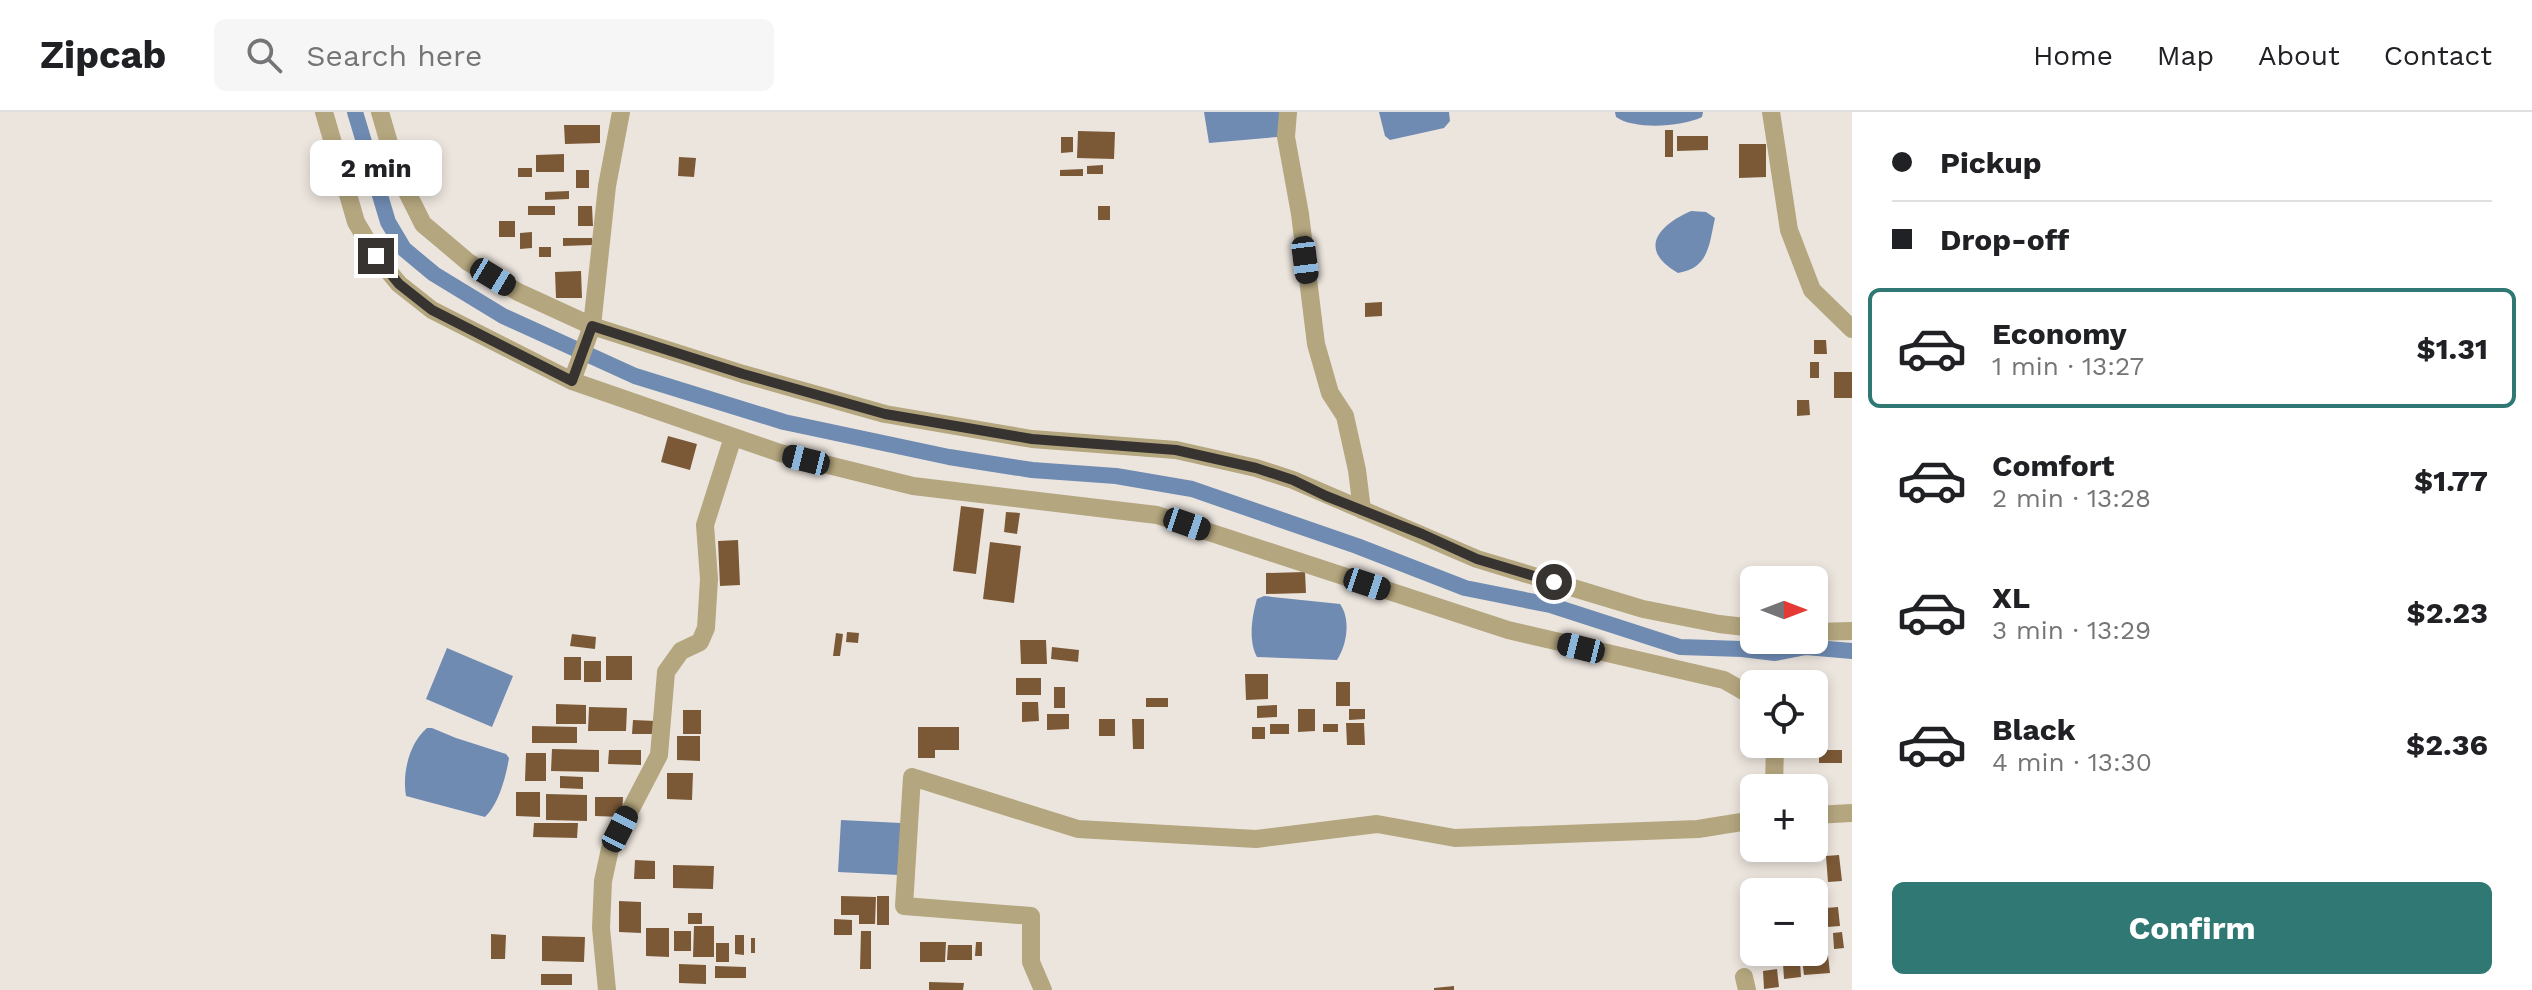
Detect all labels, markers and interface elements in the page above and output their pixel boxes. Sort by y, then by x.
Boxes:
search box [214,19,774,91]
text: Zipcab [40,33,166,77]
icon: search [242,33,286,77]
text: Search here [306,38,482,73]
text: Home [2033,39,2113,72]
text: Map [2157,39,2214,72]
text: About [2258,39,2340,72]
text: Contact [2384,39,2492,72]
callout: 2 min [310,140,442,196]
text: Pickup [1940,145,2042,180]
text: 2 min [340,153,412,183]
text: Drop-off [1940,222,2069,257]
car [1290,235,1320,285]
route end [358,238,394,274]
car [466,254,520,300]
icon: car [1896,312,1968,384]
text: Economy [1992,316,2127,351]
text: $1.31 [2416,331,2488,366]
text: 1 min · 13:27 [1992,351,2144,381]
car [780,443,832,477]
icon: car [1896,444,1968,516]
text: Comfort [1992,448,2114,483]
text: $1.77 [2414,463,2488,498]
text: 2 min · 13:28 [1992,483,2151,513]
car [1160,505,1214,543]
route start [1536,564,1572,600]
car [1340,565,1394,603]
north arrow [1740,566,1828,654]
map controls [1740,566,1828,966]
icon: car [1896,576,1968,648]
text: XL [1992,580,2030,615]
text: $2.23 [2407,595,2488,630]
text: 3 min · 13:29 [1992,615,2151,645]
car [1555,631,1607,665]
button: locate [1740,670,1828,758]
icon: car [1896,708,1968,780]
text: Black [1992,712,2076,747]
text: $2.36 [2406,727,2488,762]
text: 4 min · 13:30 [1992,747,2152,777]
button: + [1740,774,1828,862]
car [598,802,642,856]
button: − [1740,878,1828,966]
button: Confirm [1892,882,2492,974]

